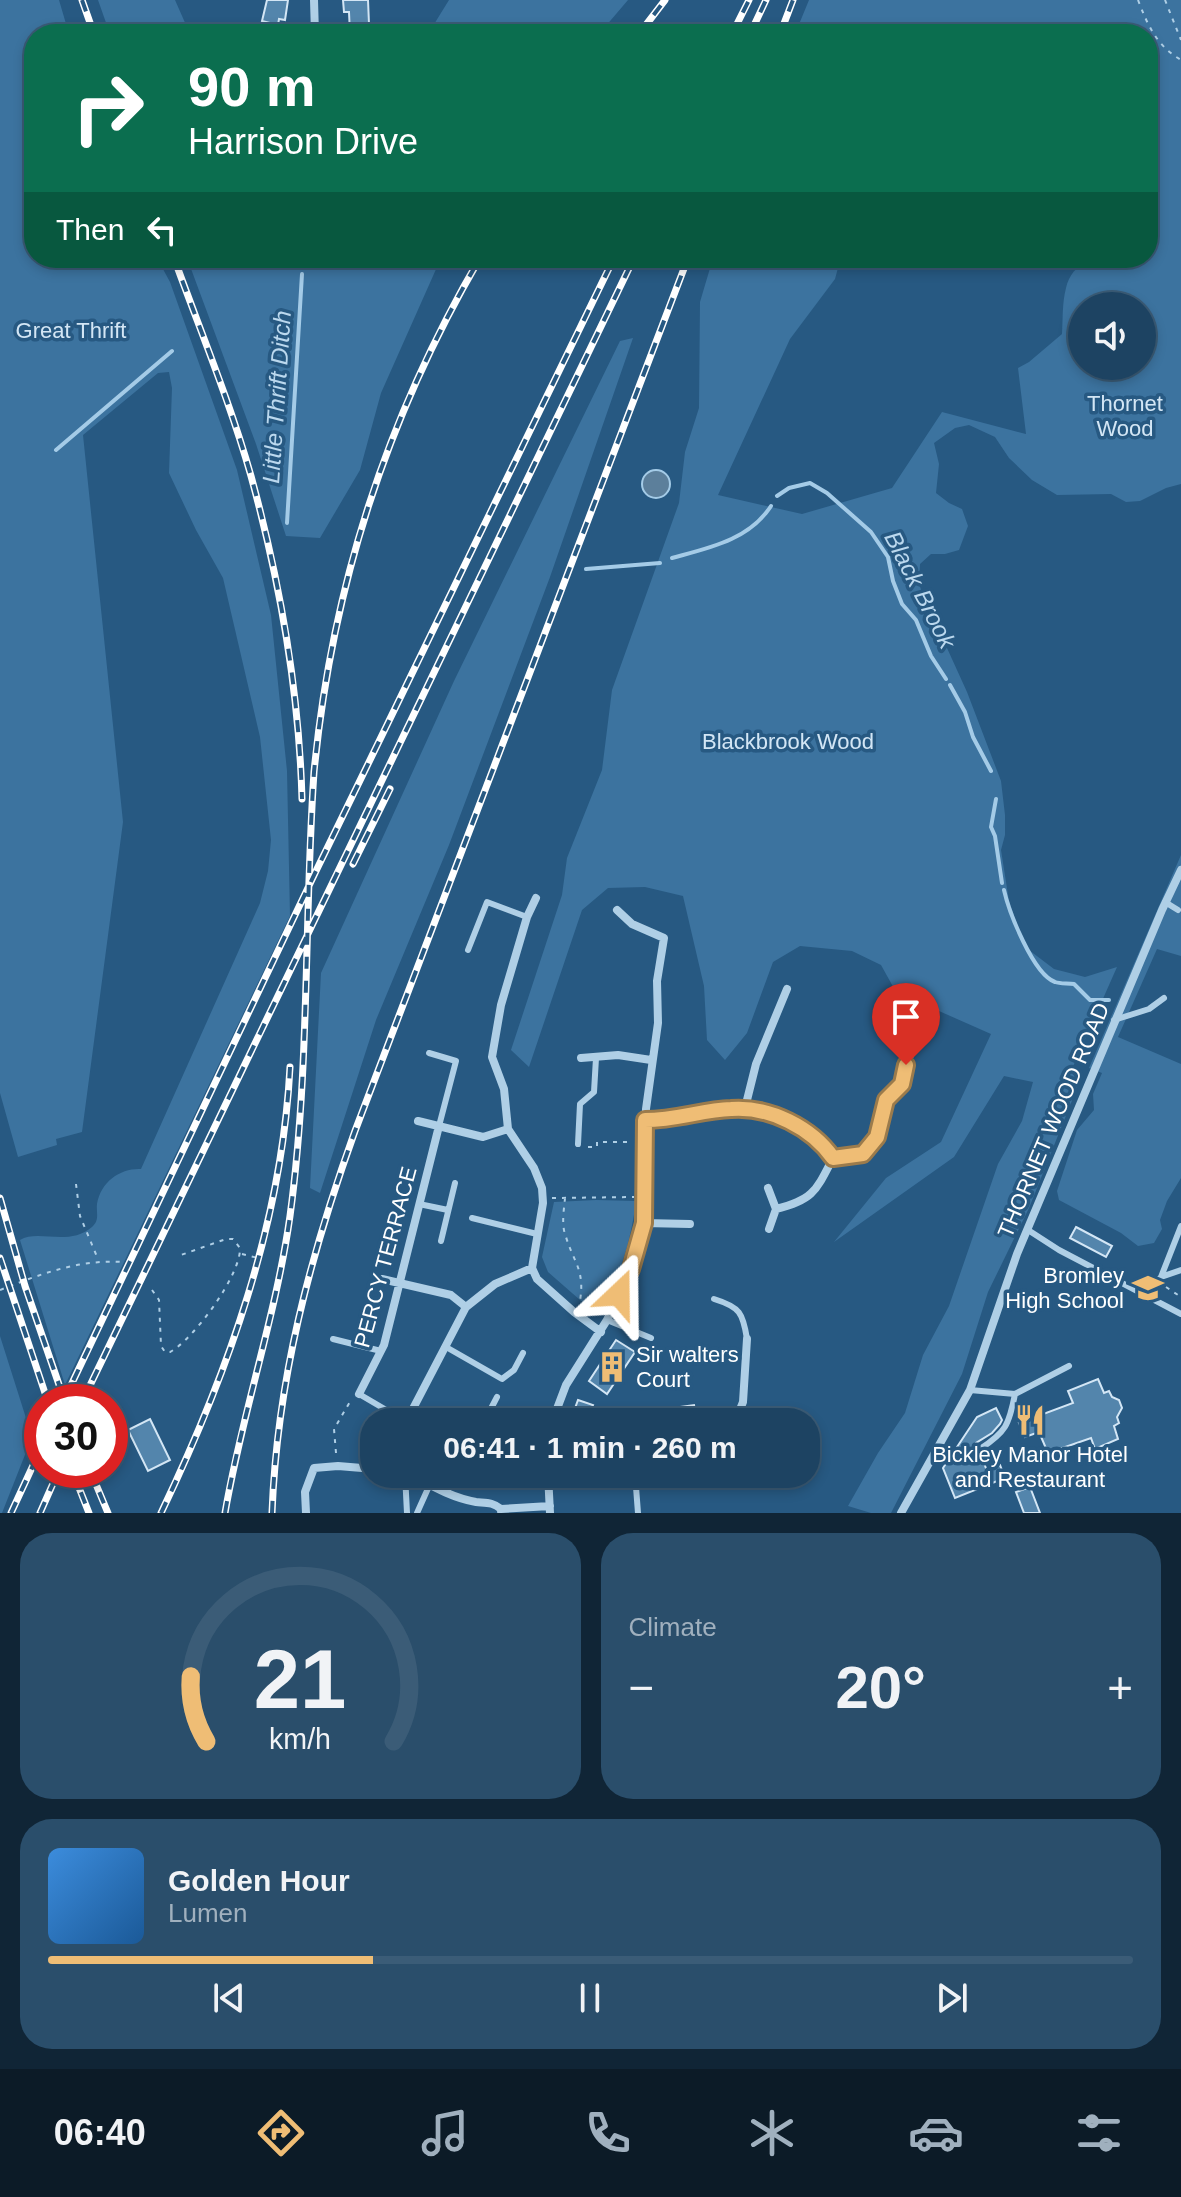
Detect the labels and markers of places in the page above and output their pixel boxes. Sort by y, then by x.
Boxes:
pin [872,983,940,1065]
place label: Bromley High School [1005,1263,1124,1313]
school or university icon: Bromley High School [1131,1271,1165,1305]
place label: Sir walters Court [636,1342,739,1392]
building icon: Sir walters Court [595,1350,629,1384]
restaurant icon: Bickley Manor Hotel and Restaurant [1013,1403,1047,1437]
place label: Bickley Manor Hotel and Restaurant [932,1442,1128,1492]

